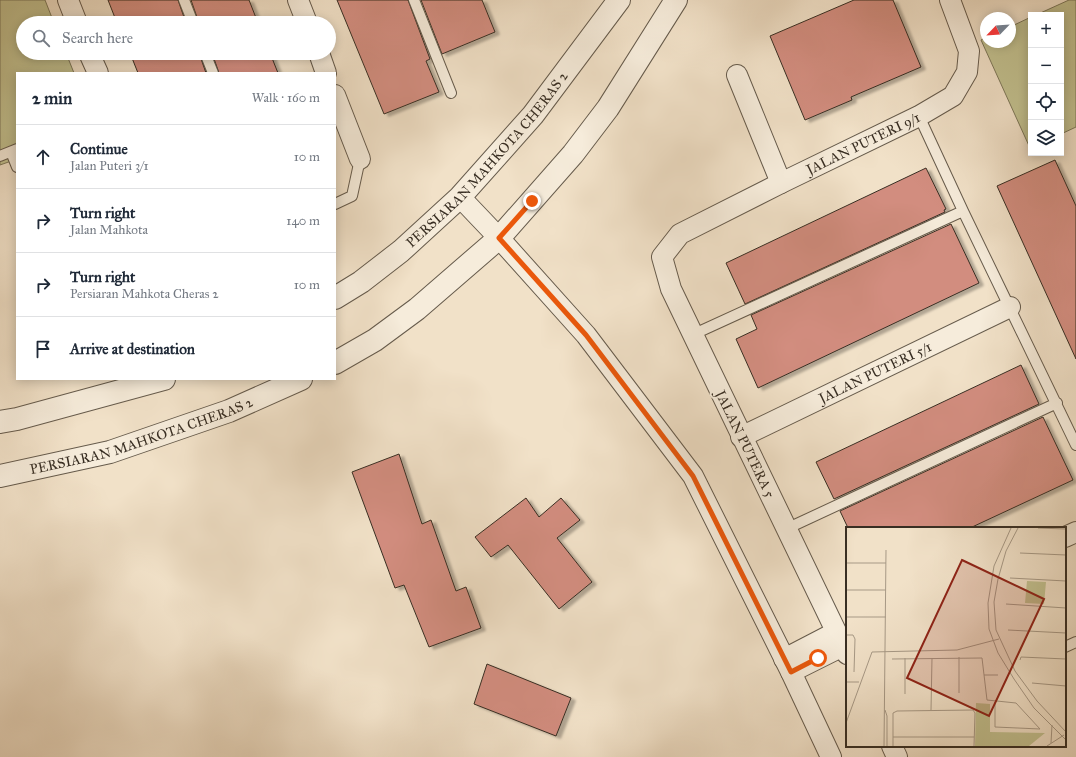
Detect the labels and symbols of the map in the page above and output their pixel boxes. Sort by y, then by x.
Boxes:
north arrow [980,12,1016,48]
street label: PERSIARAN MAHKOTA CHERAS 2 [402,68,571,251]
street label: JALAN PUTERI 9/1 [802,108,923,180]
route end [523,192,541,210]
street label: JALAN PUTERI 5/1 [814,337,935,408]
street label: JALAN PUTERA 5 [710,386,779,501]
street label: PERSIARAN MAHKOTA CHERAS 2 [28,393,255,478]
inset map [846,527,1066,747]
route start [809,649,827,667]

